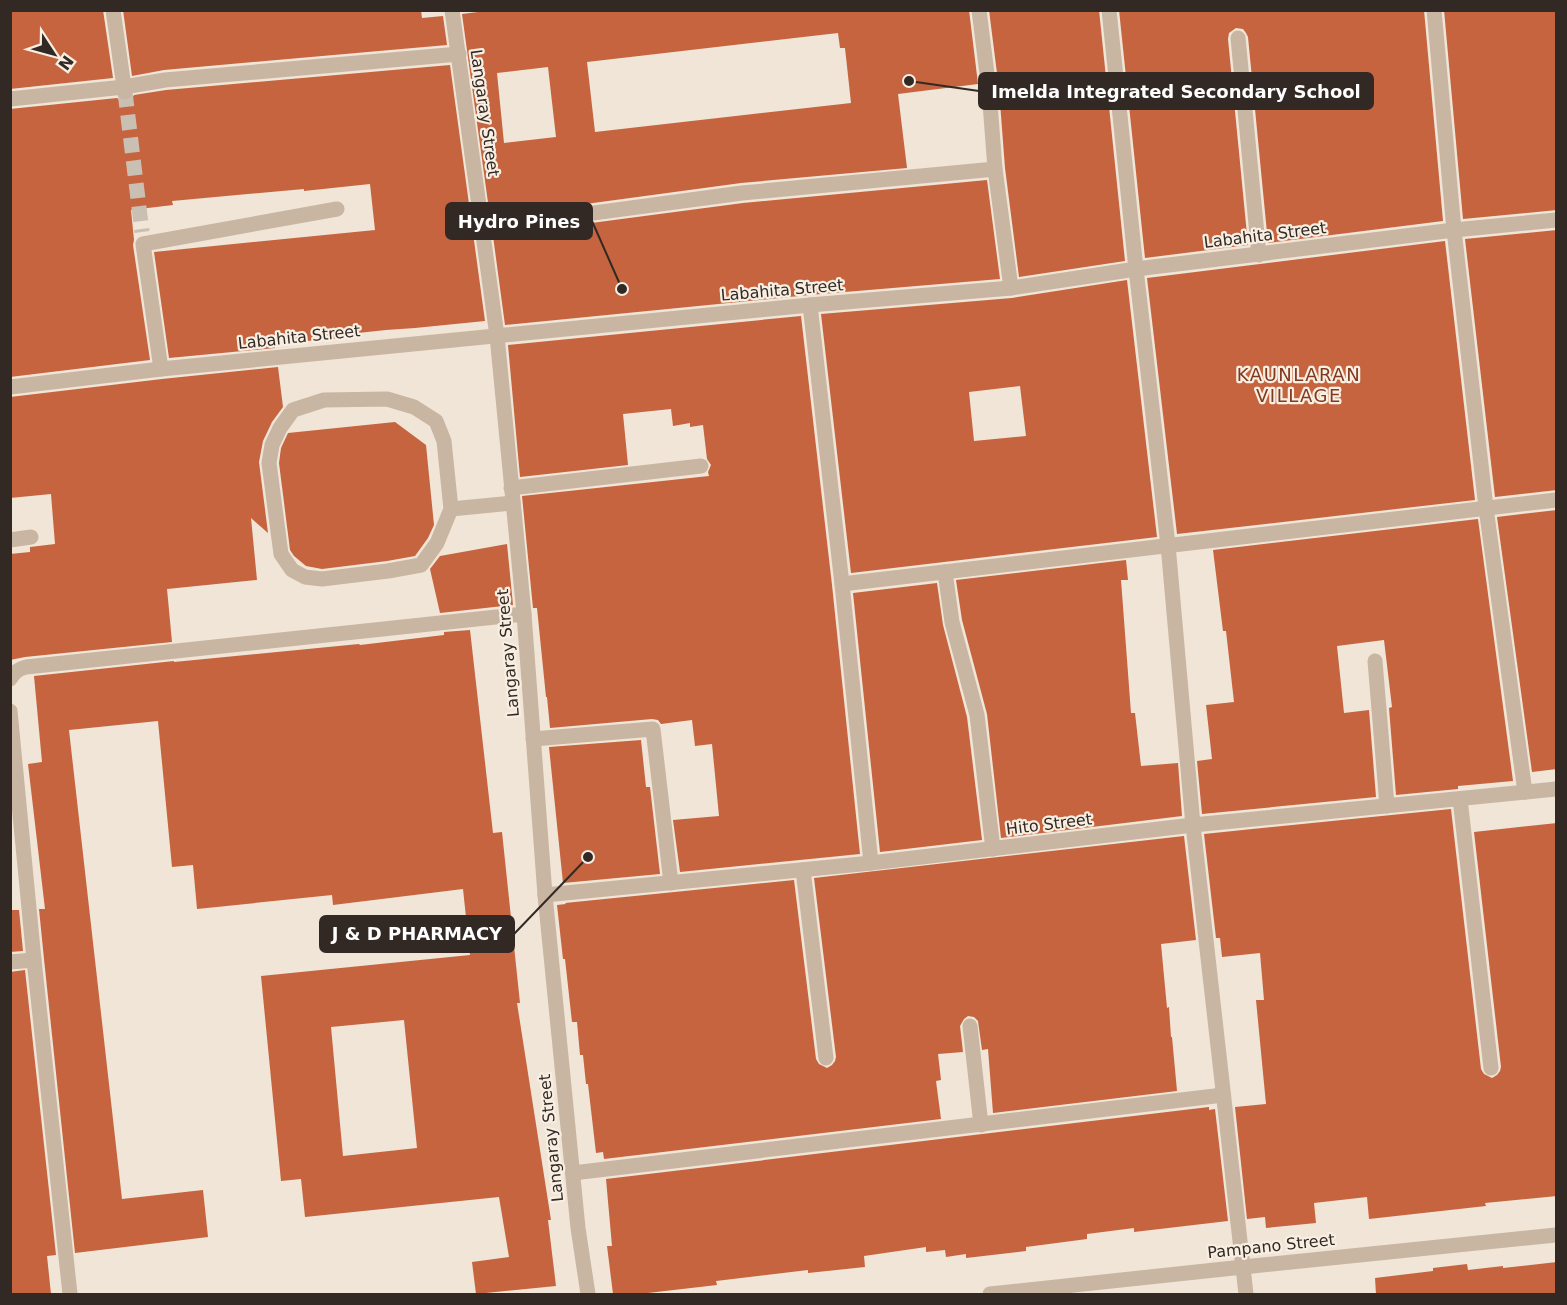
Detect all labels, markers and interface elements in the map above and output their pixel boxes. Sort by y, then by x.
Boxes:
north arrow [24,24,84,84]
street label: Langaray Street [467,48,503,178]
text: N [54,52,77,74]
callout: Imelda Integrated Secondary School [979,73,1373,109]
text: Imelda Integrated Secondary School [991,81,1361,102]
callout: Hydro Pines [446,203,592,239]
text: Hydro Pines [458,211,580,232]
street label: Labahita Street [1203,218,1327,252]
street label: Labahita Street [720,275,844,305]
street label: Labahita Street [237,321,361,353]
district label: KAUNLARAN VILLAGE [1237,364,1361,406]
street label: Langaray Street [493,588,523,718]
street label: Hito Street [1005,809,1093,839]
callout: J & D PHARMACY [320,916,514,952]
text: J & D PHARMACY [330,923,503,944]
street label: Langaray Street [535,1073,567,1203]
street label: Pampano Street [1206,1230,1336,1262]

